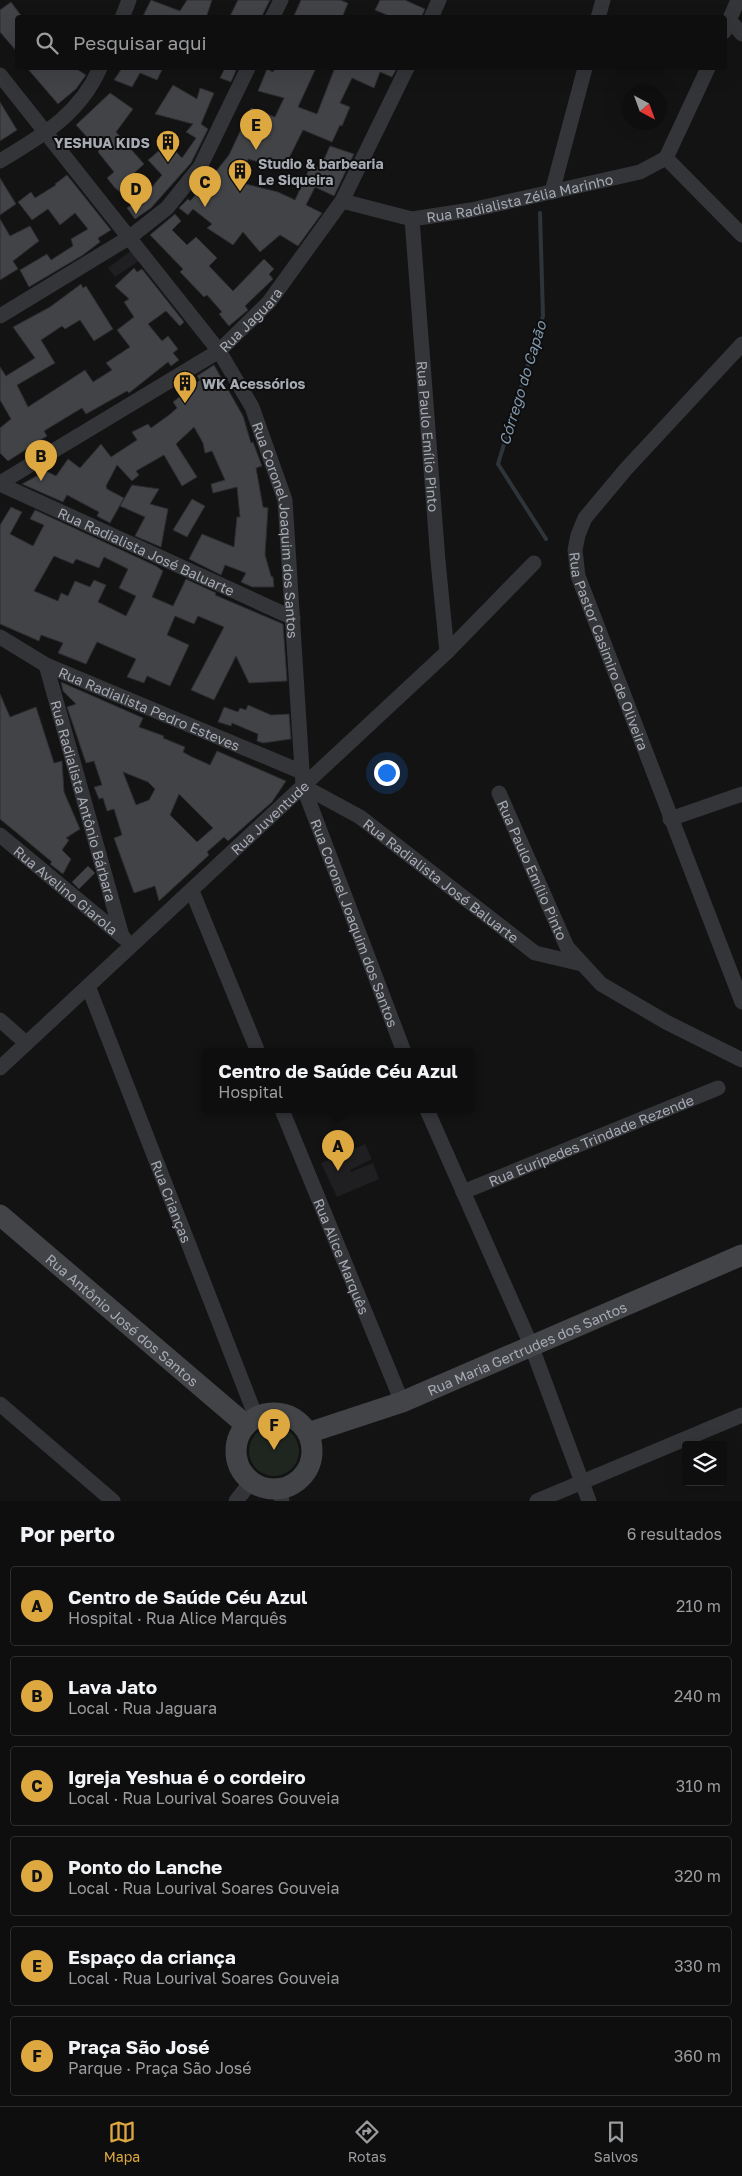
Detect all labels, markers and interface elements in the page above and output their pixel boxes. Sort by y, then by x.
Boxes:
search box [15,15,727,70]
icon: search [33,29,61,57]
text: Pesquisar aqui [73,31,207,54]
north arrow [622,85,667,130]
pin: E [240,109,272,150]
building icon: YESHUA KIDS [155,129,181,163]
place label: YESHUA KIDS [54,134,150,151]
place label: Studio & barbearia Le Siqueira [258,155,384,188]
building icon: Studio & barbearia Le Siqueira [227,158,253,192]
pin: C [189,166,221,207]
street label: Rua Radialista Zélia Marinho [425,170,615,225]
pin: D [120,173,152,214]
street label: Rua Jaguara [215,284,285,355]
water label: Córrego do Capão [495,318,551,448]
street label: Rua Paulo Emílio Pinto [414,360,443,513]
building icon: WK Acessórios [172,370,198,404]
place label: WK Acessórios [202,375,306,392]
street label: Rua Coronel Joaquim dos Santos [249,419,302,639]
pin: B [25,440,57,481]
street label: Rua Radialista José Baluarte [55,503,237,599]
street label: Rua Pastor Casimiro de Oliveira [567,551,653,752]
street label: Rua Radialista Pedro Esteves [56,663,243,754]
street label: Rua Radialista Antônio Bárbara [48,698,120,903]
your location [374,760,400,786]
street label: Rua Juventude [227,777,312,858]
street label: Rua Paulo Emílio Pinto [495,797,571,943]
street label: Rua Radialista José Baluarte [360,815,523,946]
street label: Rua Coronel Joaquim dos Santos [308,816,402,1029]
street label: Rua Avelino Giarola [11,842,122,938]
popup [202,1048,474,1113]
text: Centro de Saúde Céu Azul [218,1059,458,1082]
text: Hospital [218,1082,283,1102]
street label: Rua Euripedes Trindade Rezende [486,1090,696,1189]
pin: A [322,1130,354,1171]
street label: Rua Crianças [148,1157,196,1245]
street label: Rua Alice Marquês [311,1196,373,1317]
street label: Rua Antônio José dos Santos [43,1250,202,1389]
street label: Rua Maria Gertrudes dos Santos [425,1297,629,1399]
pin: F [258,1409,290,1450]
map controls [682,1441,727,1486]
button: layers [682,1441,727,1486]
text: Por perto [20,1521,115,1547]
text: 6 resultados [627,1524,722,1544]
text: Centro de Saúde Céu Azul [68,1585,307,1608]
text: A [31,1596,43,1616]
text: 210 m [676,1596,721,1616]
text: Hospital · Rua Alice Marquês [68,1608,287,1628]
text: Lava Jato [68,1675,157,1698]
text: B [31,1686,43,1706]
text: 240 m [674,1686,721,1706]
text: Local · Rua Jaguara [68,1698,217,1718]
text: Igreja Yeshua é o cordeiro [68,1765,306,1788]
text: C [31,1776,43,1796]
text: 310 m [676,1776,721,1796]
text: Local · Rua Lourival Soares Gouveia [68,1788,339,1808]
text: Ponto do Lanche [68,1855,222,1878]
text: D [31,1866,43,1886]
text: 320 m [674,1866,721,1886]
text: Local · Rua Lourival Soares Gouveia [68,1878,339,1898]
text: Espaço da criança [68,1945,236,1968]
text: E [32,1956,42,1976]
text: 330 m [674,1956,721,1976]
text: Local · Rua Lourival Soares Gouveia [68,1968,339,1988]
text: Praça São José [68,2035,210,2058]
text: F [32,2046,42,2066]
text: 360 m [674,2046,721,2066]
text: Parque · Praça São José [68,2058,252,2078]
tab: Mapa [104,2118,140,2165]
tab: Rotas [348,2118,386,2165]
tab: Salvos [594,2118,638,2165]

